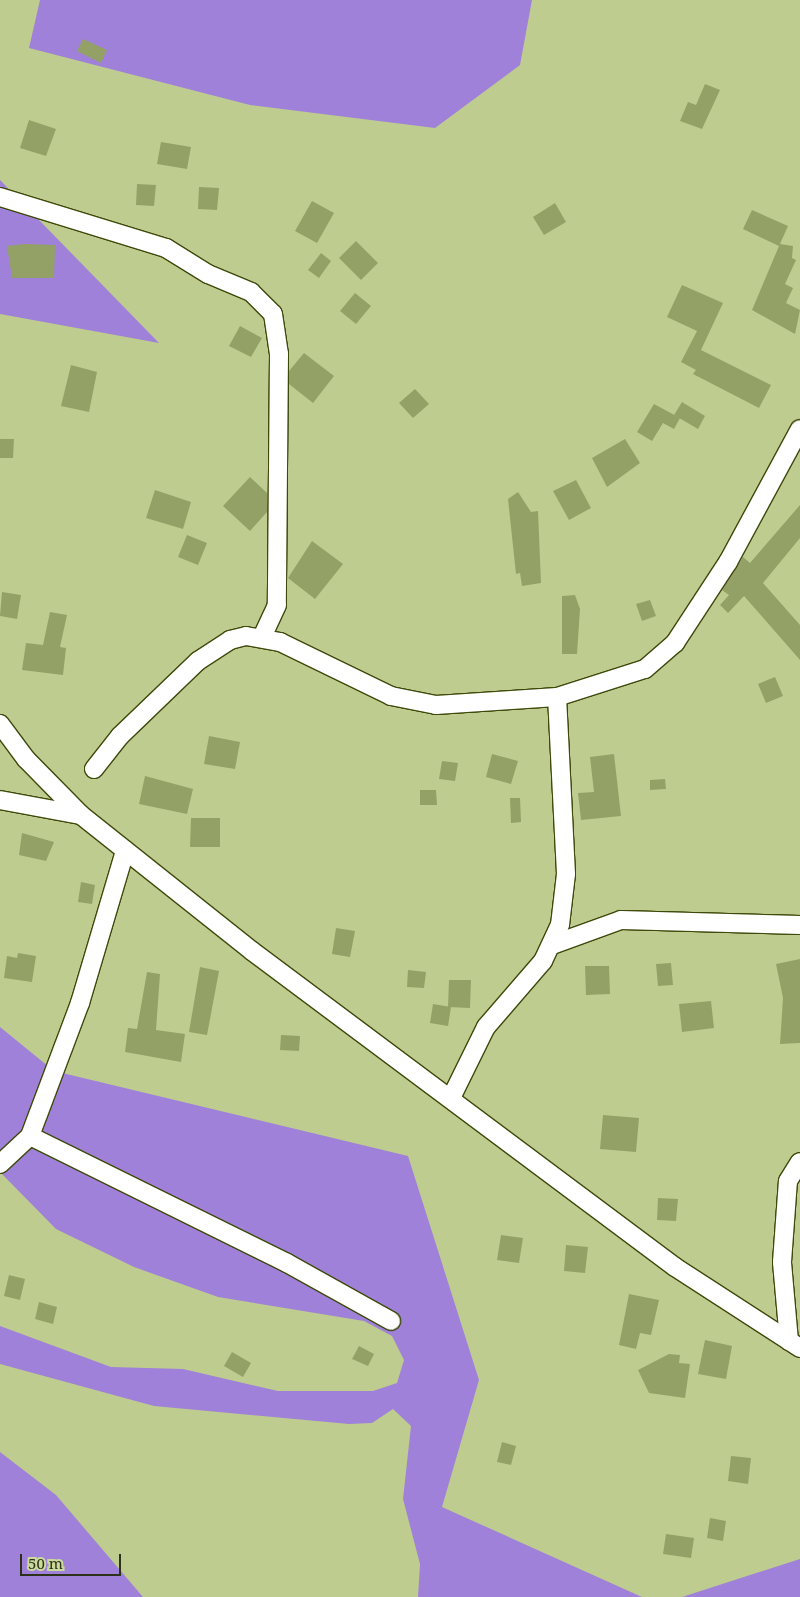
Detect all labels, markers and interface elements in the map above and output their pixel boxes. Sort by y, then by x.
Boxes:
scale bar [22,1544,124,1576]
text: 50 m [28,1553,63,1573]

